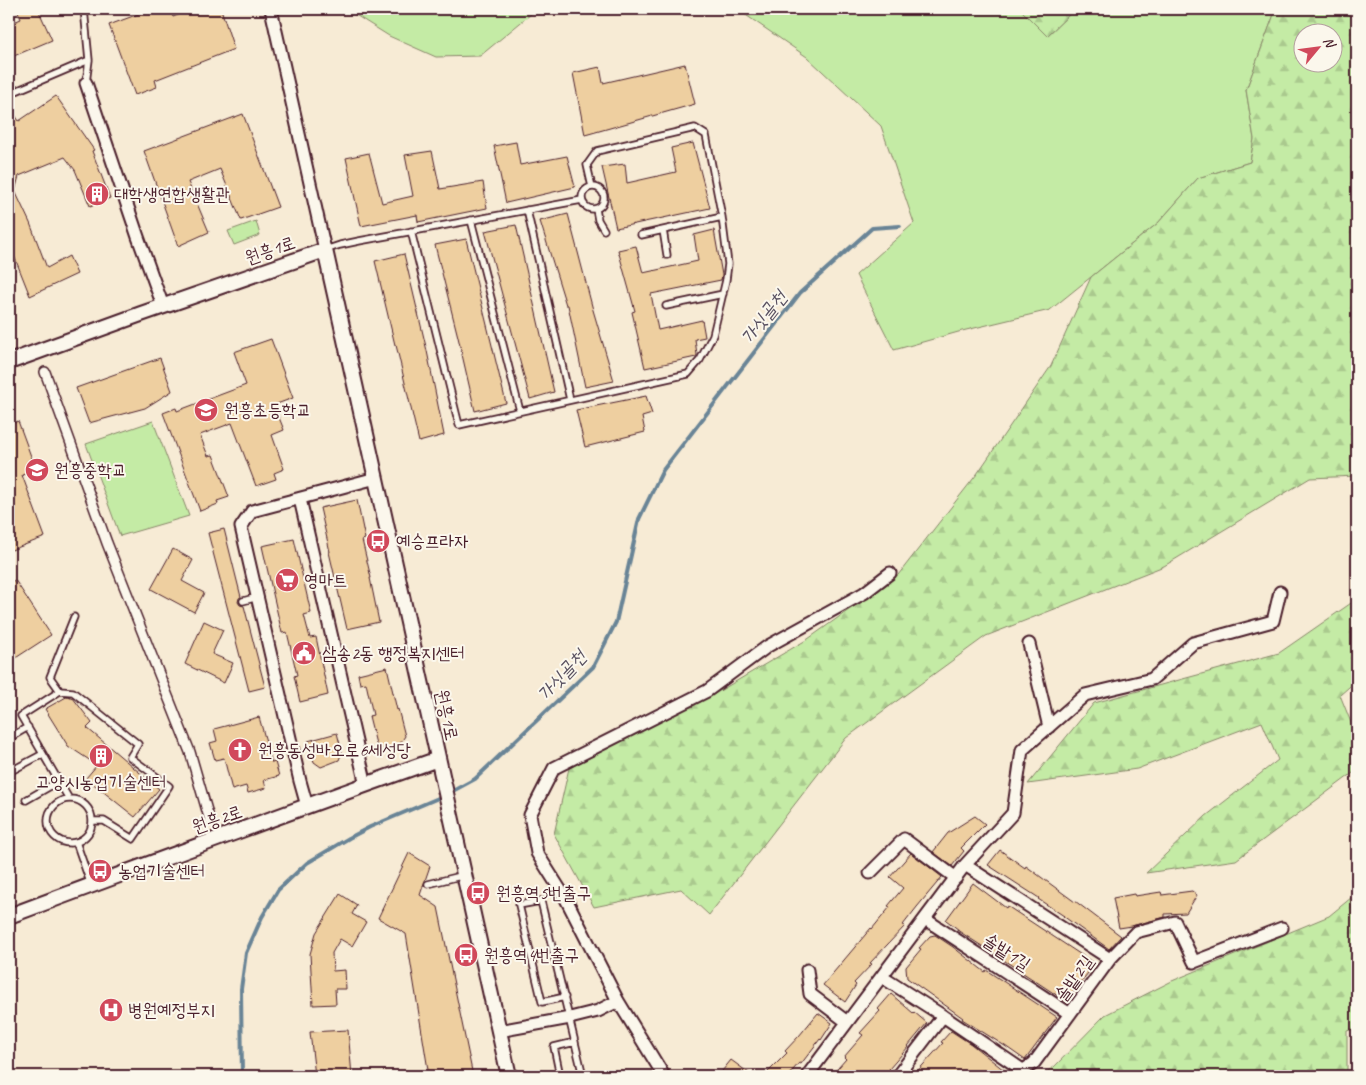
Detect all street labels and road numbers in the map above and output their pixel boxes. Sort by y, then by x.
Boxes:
street label: 원흥1로 [242,231,298,269]
street label: 원흥1로 [431,687,463,743]
street label: 원흥2로 [189,800,245,838]
street label: 솔밭1길 [979,929,1035,976]
street label: 솔밭2길 [1050,950,1098,1005]

